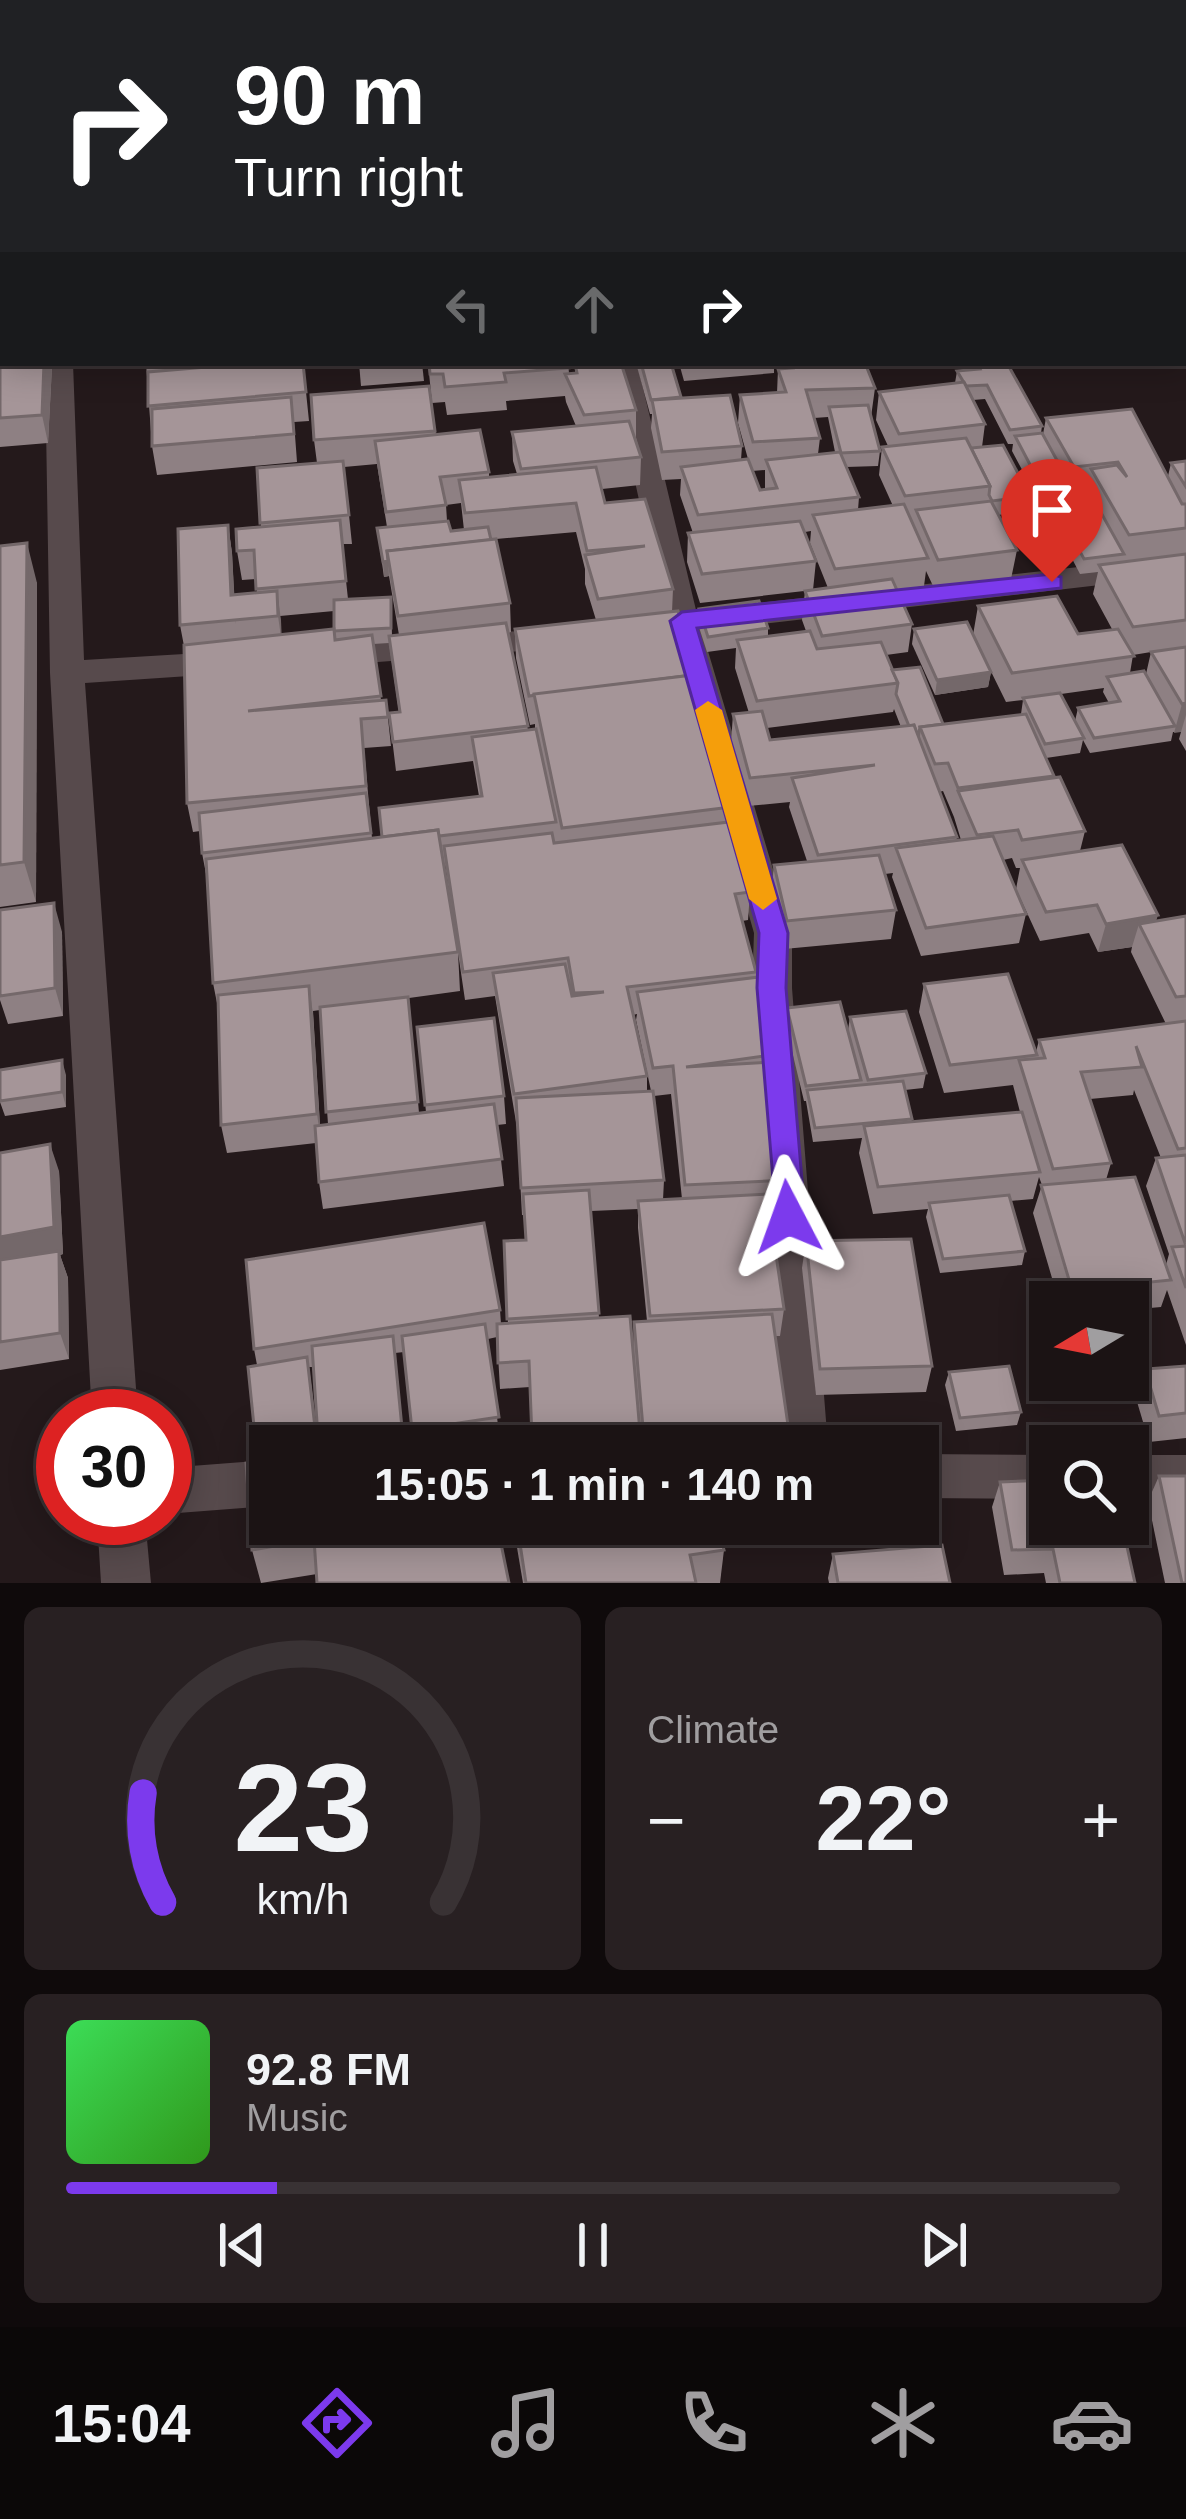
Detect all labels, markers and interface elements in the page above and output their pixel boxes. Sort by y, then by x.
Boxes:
icon: right [36,48,192,204]
text: 90 m [234,48,425,142]
text: Turn right [234,147,463,207]
icon: left [435,276,501,342]
icon: ahead [561,276,627,342]
icon: right [687,276,753,342]
pin [1001,459,1103,582]
icon: arrive [1019,477,1085,543]
position arrow [725,1154,851,1280]
north arrow [1029,1281,1149,1401]
map controls [1029,1281,1149,1545]
speed limit sign: 30 [36,1389,192,1545]
button: search [1029,1425,1149,1545]
text: 15:05 · 1 min · 140 m [374,1459,814,1510]
text: Climate [647,1708,779,1751]
text: 23 [233,1738,372,1877]
text: 22° [815,1769,952,1869]
text: − [647,1783,686,1857]
text: + [1081,1783,1120,1857]
text: km/h [256,1874,349,1922]
text: 92.8 FM [246,2044,411,2095]
text: Music [246,2096,348,2139]
icon: previous [209,2212,275,2278]
icon: pause [560,2212,626,2278]
icon: next [911,2212,977,2278]
icon: directions [295,2381,379,2465]
icon: music [484,2381,568,2465]
icon: phone [672,2381,756,2465]
icon: climate [861,2381,945,2465]
icon: car [1050,2381,1134,2465]
text: 15:04 [52,2393,190,2453]

